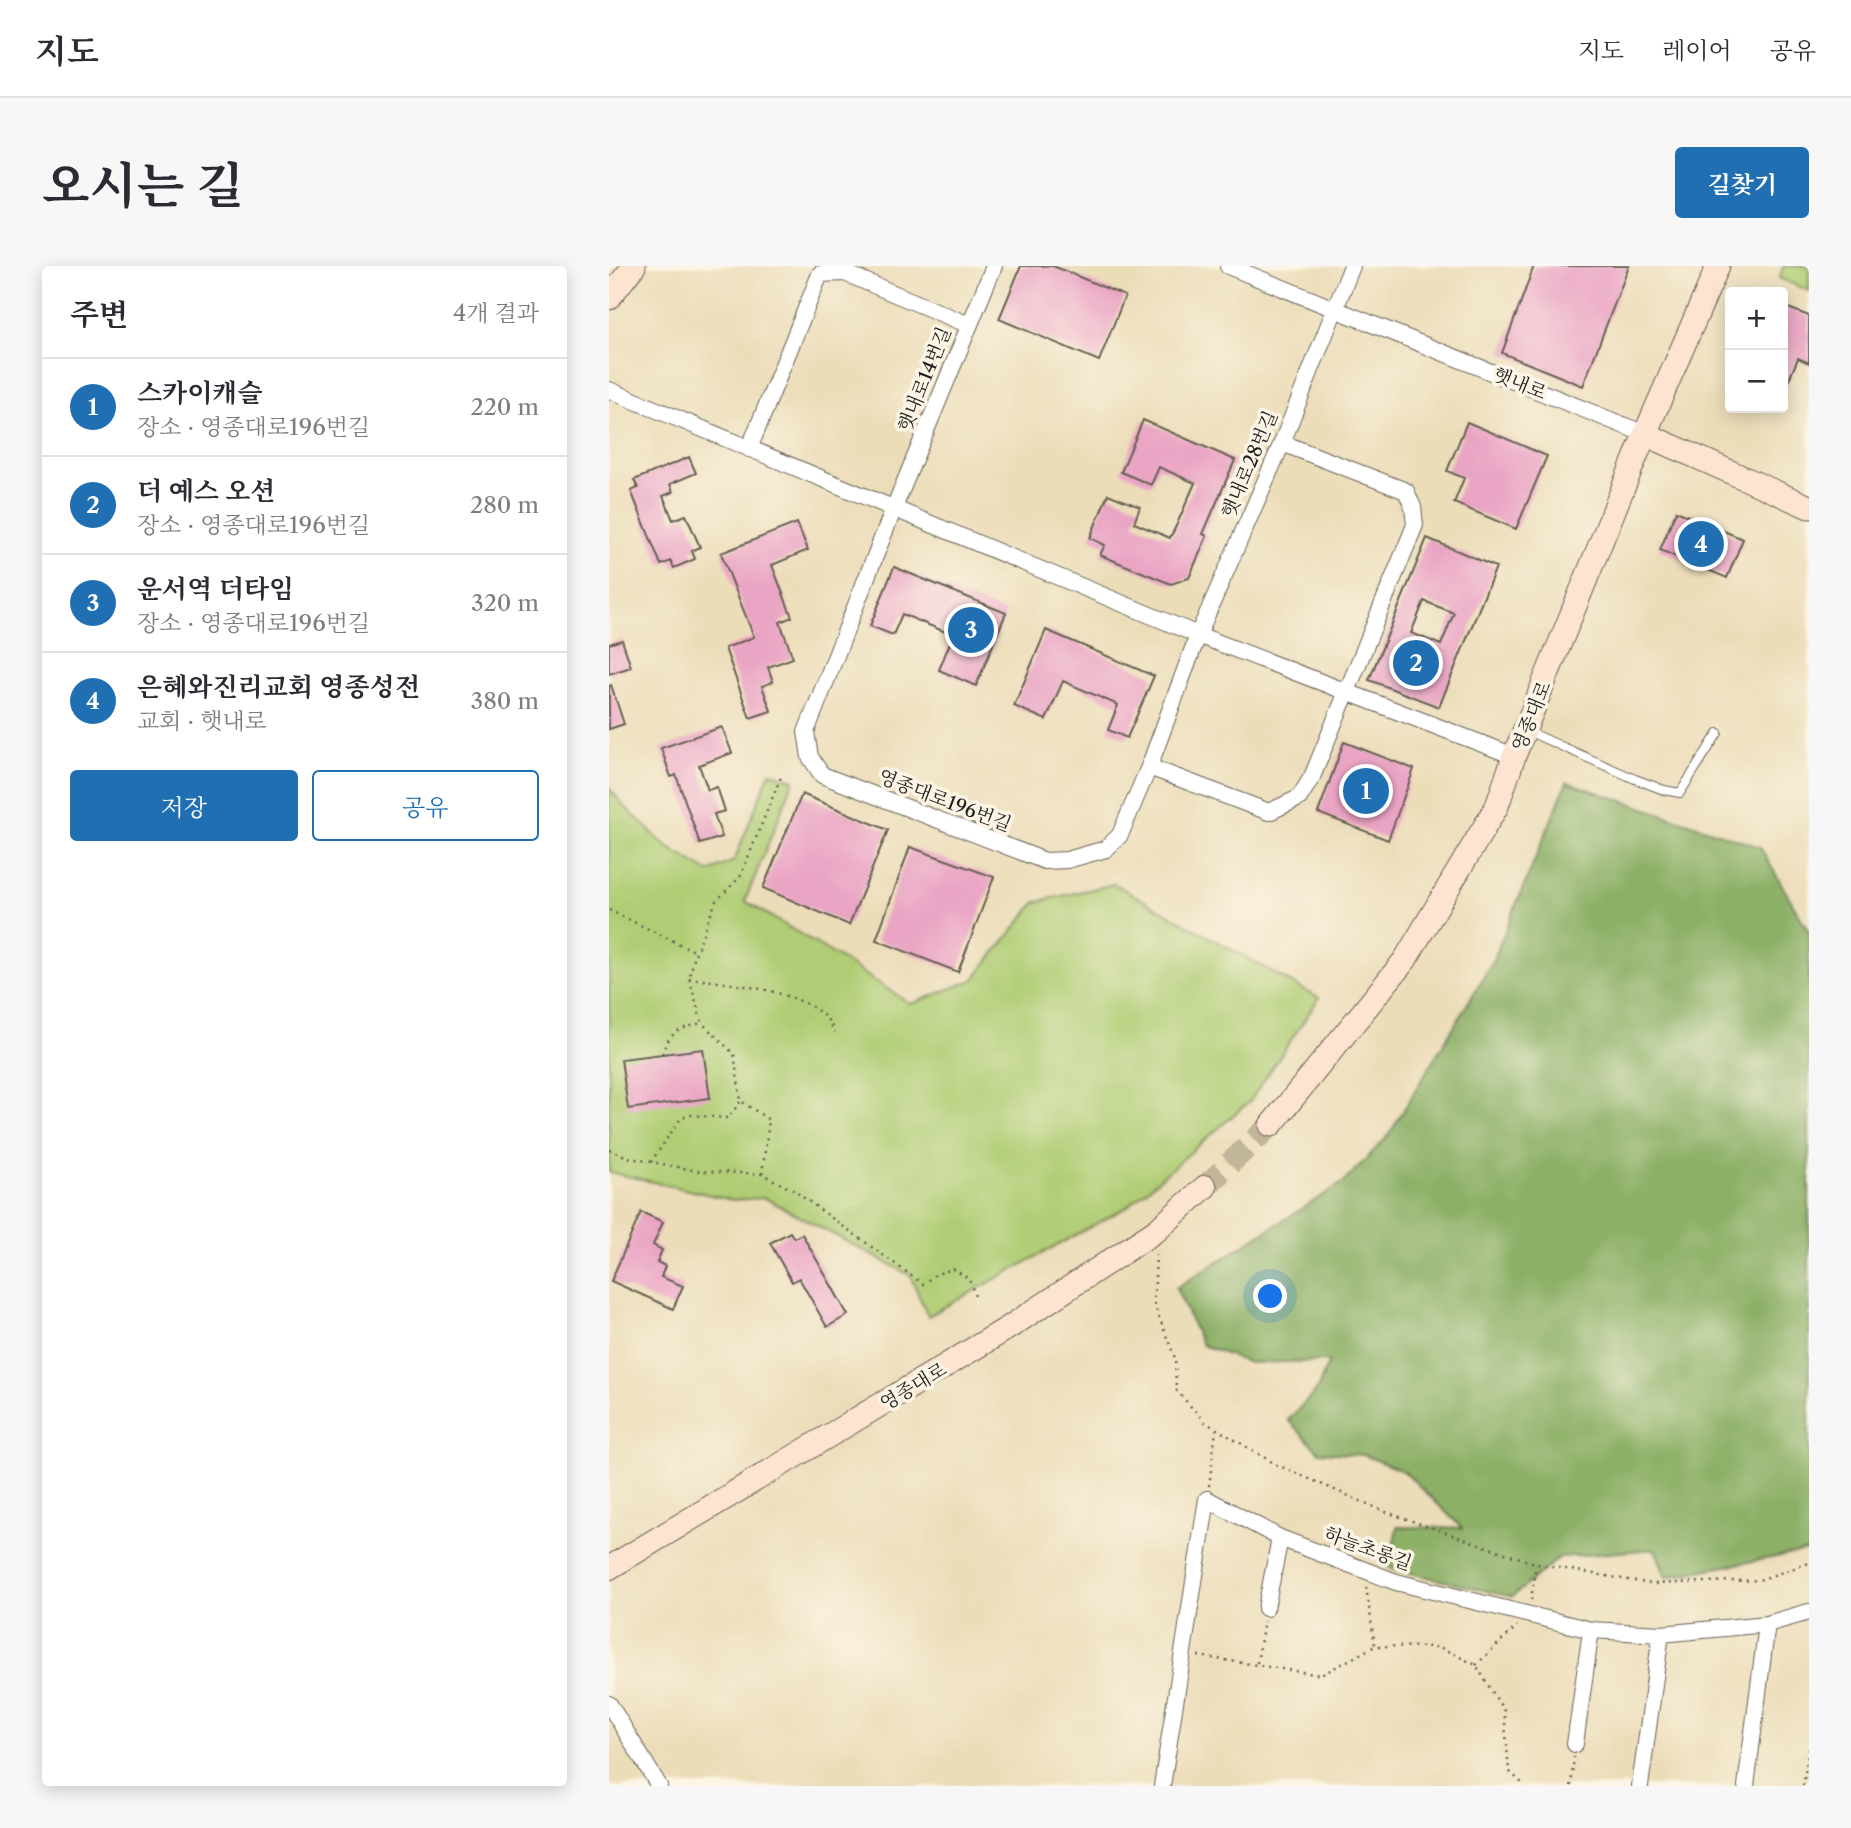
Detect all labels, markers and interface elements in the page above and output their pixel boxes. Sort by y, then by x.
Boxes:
text: 지도 [35,31,99,72]
text: 지도 [1578,36,1624,65]
text: 레이어 [1662,36,1732,65]
text: 공유 [1770,36,1816,65]
button: 길찾기 [1675,147,1809,218]
text: 오시는 길 [42,155,244,216]
map controls [1725,287,1788,413]
button: + [1725,287,1788,350]
text: 주변 [70,296,128,333]
text: 4개 결과 [453,299,539,327]
street label: 햇내로14번길 [893,324,956,435]
button: − [1725,350,1788,413]
street label: 햇내로 [1490,362,1550,404]
text: 스카이캐슬 [137,377,263,409]
text: 1 [88,393,98,421]
text: 220 m [470,393,539,421]
street label: 햇내로28번길 [1217,407,1282,521]
text: 장소 · 영종대로196번길 [137,413,370,441]
text: 더 예스 오션 [137,475,276,507]
text: 2 [86,491,100,519]
text: 280 m [470,491,539,519]
text: 장소 · 영종대로196번길 [137,511,370,539]
pin: 4 [1678,518,1724,570]
text: 운서역 더타임 [137,573,294,605]
text: 3 [87,589,100,617]
text: 320 m [471,589,539,617]
pin: 3 [948,604,994,656]
text: 장소 · 영종대로196번길 [137,609,370,637]
pin: 2 [1393,637,1439,689]
text: 은혜와진리교회 영종성전 [137,671,420,703]
street label: 영종대로 [1507,678,1556,755]
text: 4 [86,687,100,715]
text: 380 m [471,687,539,715]
text: 교회 · 햇내로 [137,707,267,735]
street label: 영종대로196번길 [875,765,1014,836]
pin: 1 [1343,765,1389,817]
button: 저장 [70,770,298,841]
button: 공유 [312,770,539,841]
your location [1253,1279,1287,1313]
street label: 영종대로 [876,1358,951,1415]
street label: 하늘초롱길 [1321,1522,1415,1575]

